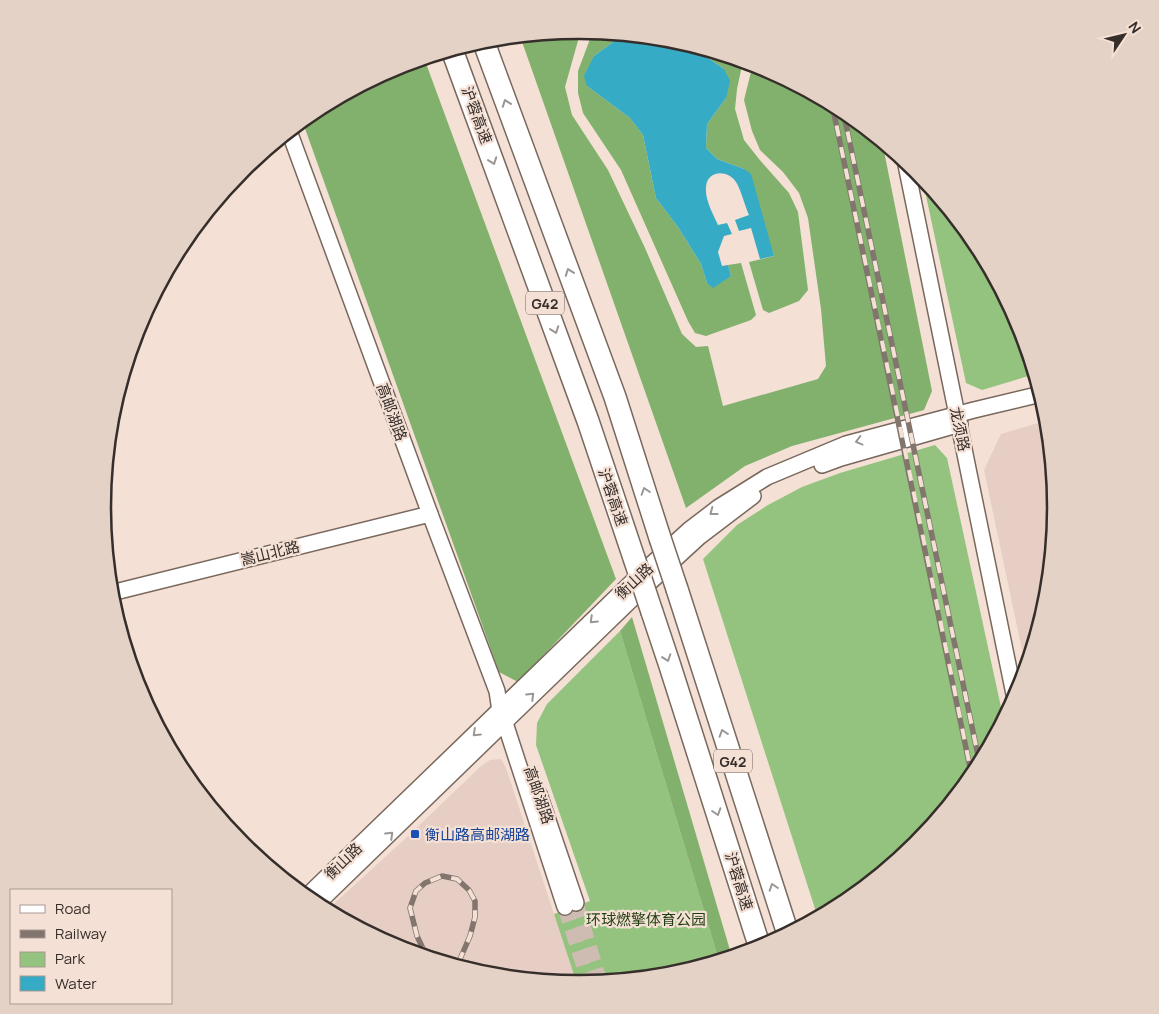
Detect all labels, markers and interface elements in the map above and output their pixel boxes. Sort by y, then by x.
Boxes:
north arrow [1099,10,1149,60]
text: N [1124,18,1146,37]
street label: 沪蓉高速 [457,83,497,147]
one-way arrow [502,99,512,108]
one-way arrow [487,156,497,165]
one-way arrow [564,268,575,277]
road number: G42 [526,292,564,314]
one-way arrow [549,325,559,334]
street label: 高邮湖路 [372,380,412,444]
street label: 龙须路 [945,405,975,453]
one-way arrow [854,435,863,446]
street label: 沪蓉高速 [593,465,633,529]
one-way arrow [641,487,651,496]
one-way arrow [710,506,719,514]
street label: 嵩山北路 [238,536,302,570]
street label: 衡山路 [610,558,658,604]
one-way arrow [589,614,598,623]
one-way arrow [662,653,672,661]
one-way arrow [526,693,535,702]
one-way arrow [472,727,481,736]
one-way arrow [719,729,729,737]
road number: G42 [714,749,752,772]
street label: 高邮湖路 [519,763,559,827]
one-way arrow [711,808,721,816]
place label: 衡山路高邮湖路 [425,824,530,845]
marker: 衡山路高邮湖路 [409,828,421,840]
one-way arrow [384,831,393,840]
street label: 衡山路 [320,838,366,884]
street label: 沪蓉高速 [720,849,758,913]
one-way arrow [769,884,779,892]
legend [10,889,172,1004]
text: Road [55,898,91,919]
park label: 环球燃擎体育公园 [586,909,706,930]
text: Railway [55,923,107,944]
text: Park [55,948,85,969]
text: Water [55,973,97,994]

